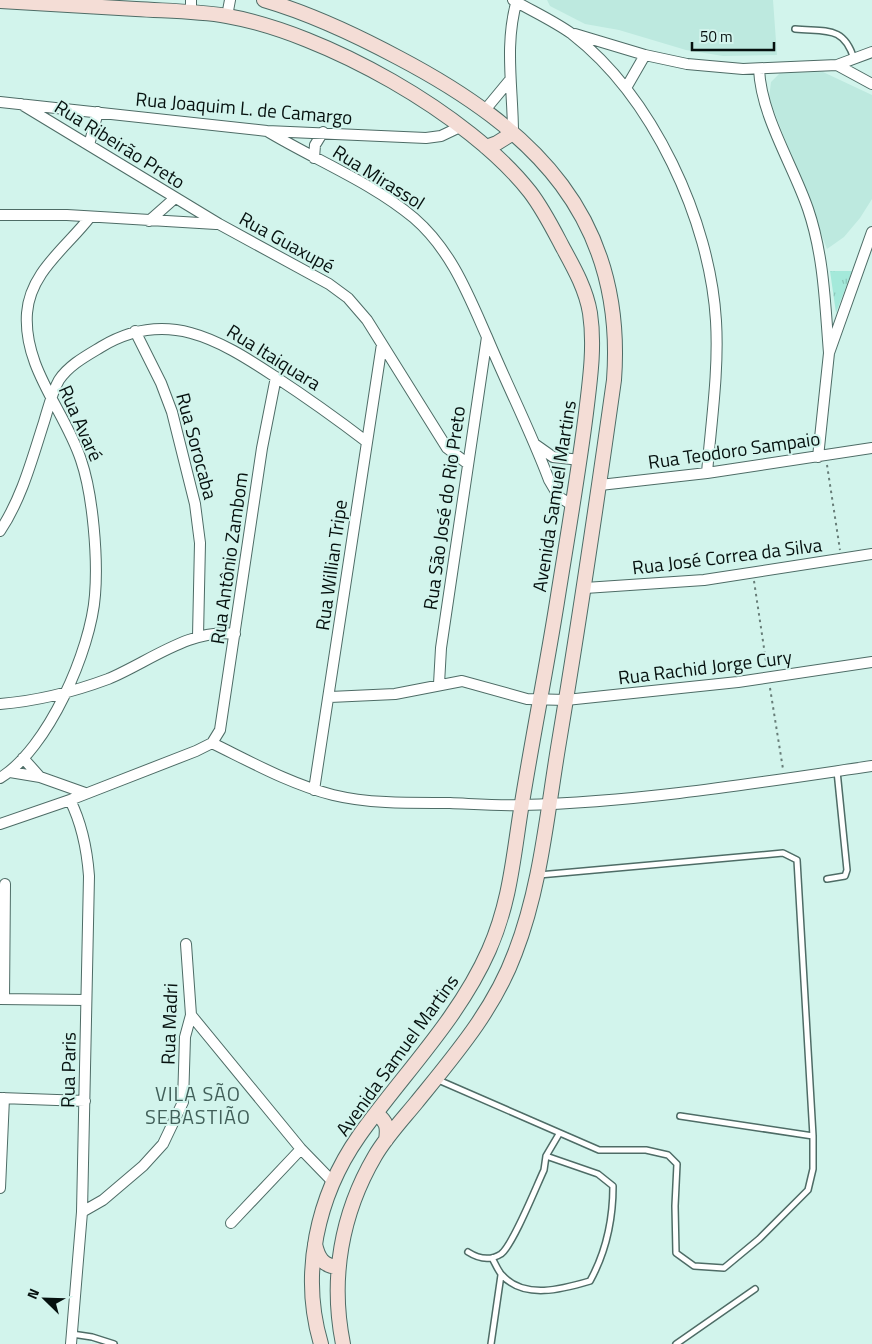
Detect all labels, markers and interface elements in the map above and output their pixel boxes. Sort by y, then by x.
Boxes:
scale bar [692,20,774,52]
text: 50 m [700,25,733,48]
street label: Rua Joaquim L. de Camargo [134,84,354,131]
street label: Rua Ribeirão Preto [49,92,191,195]
street label: Rua Mirassol [328,137,431,216]
street label: Rua Guaxupé [234,203,340,280]
street label: Rua Itaiquara [222,316,327,397]
street label: Rua Avaré [52,380,111,466]
street label: Rua Sorocaba [169,389,226,503]
street label: Avenida Samuel Martins [524,398,583,594]
street label: Rua São José do Rio Preto [415,404,472,612]
street label: Rua Teodoro Sampaio [646,423,822,476]
street label: Rua Antônio Zambom [202,470,255,646]
street label: Rua Willian Tripe [307,498,354,632]
street label: Rua José Correa da Silva [630,529,824,582]
street label: Rua Rachid Jorge Cury [616,641,794,692]
street label: Avenida Samuel Martins [328,968,465,1142]
street label: Rua Madri [153,983,184,1065]
street label: Rua Paris [52,1032,83,1108]
district label: VILA SÃO SEBASTIÃO [145,1078,251,1132]
north arrow [20,1274,70,1324]
text: N [21,1285,44,1302]

